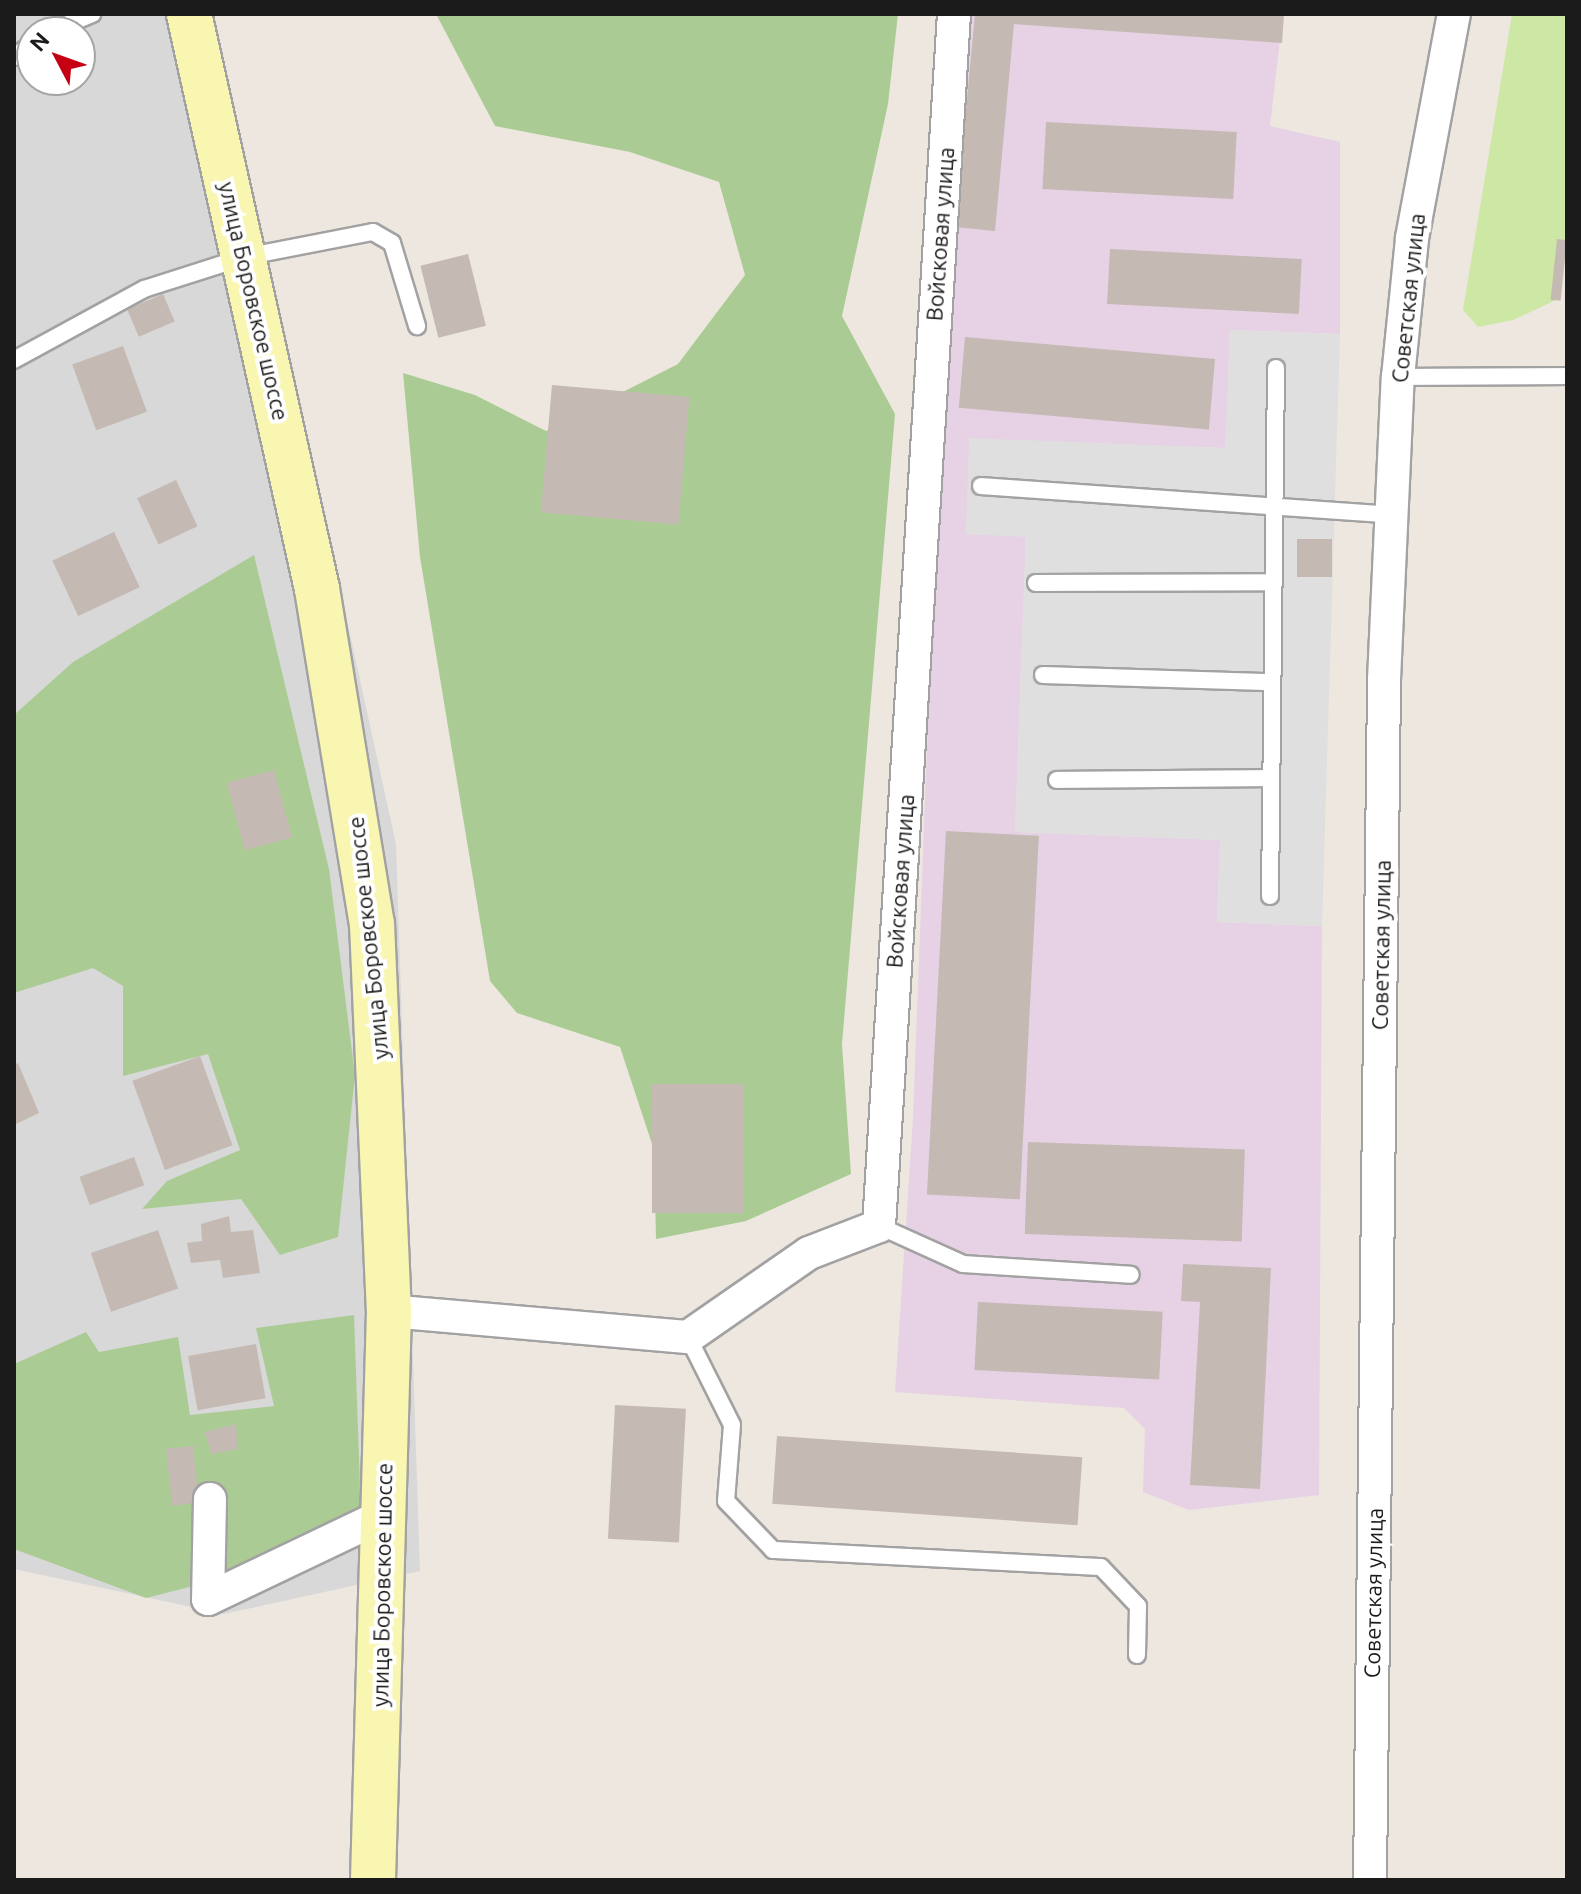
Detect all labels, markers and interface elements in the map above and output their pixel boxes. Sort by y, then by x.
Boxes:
north arrow [16,16,96,96]
text: N [24,27,54,56]
street label: Войсковая улица [921,146,959,322]
street label: улица Боровское шоссе [214,179,294,423]
street label: Советская улица [1386,212,1430,384]
street label: Войсковая улица [881,793,919,969]
street label: улица Боровское шоссе [342,815,394,1061]
street label: Советская улица [1366,860,1396,1030]
street label: улица Боровское шоссе [367,1463,397,1707]
street label: Советская улица [1358,1508,1388,1678]

